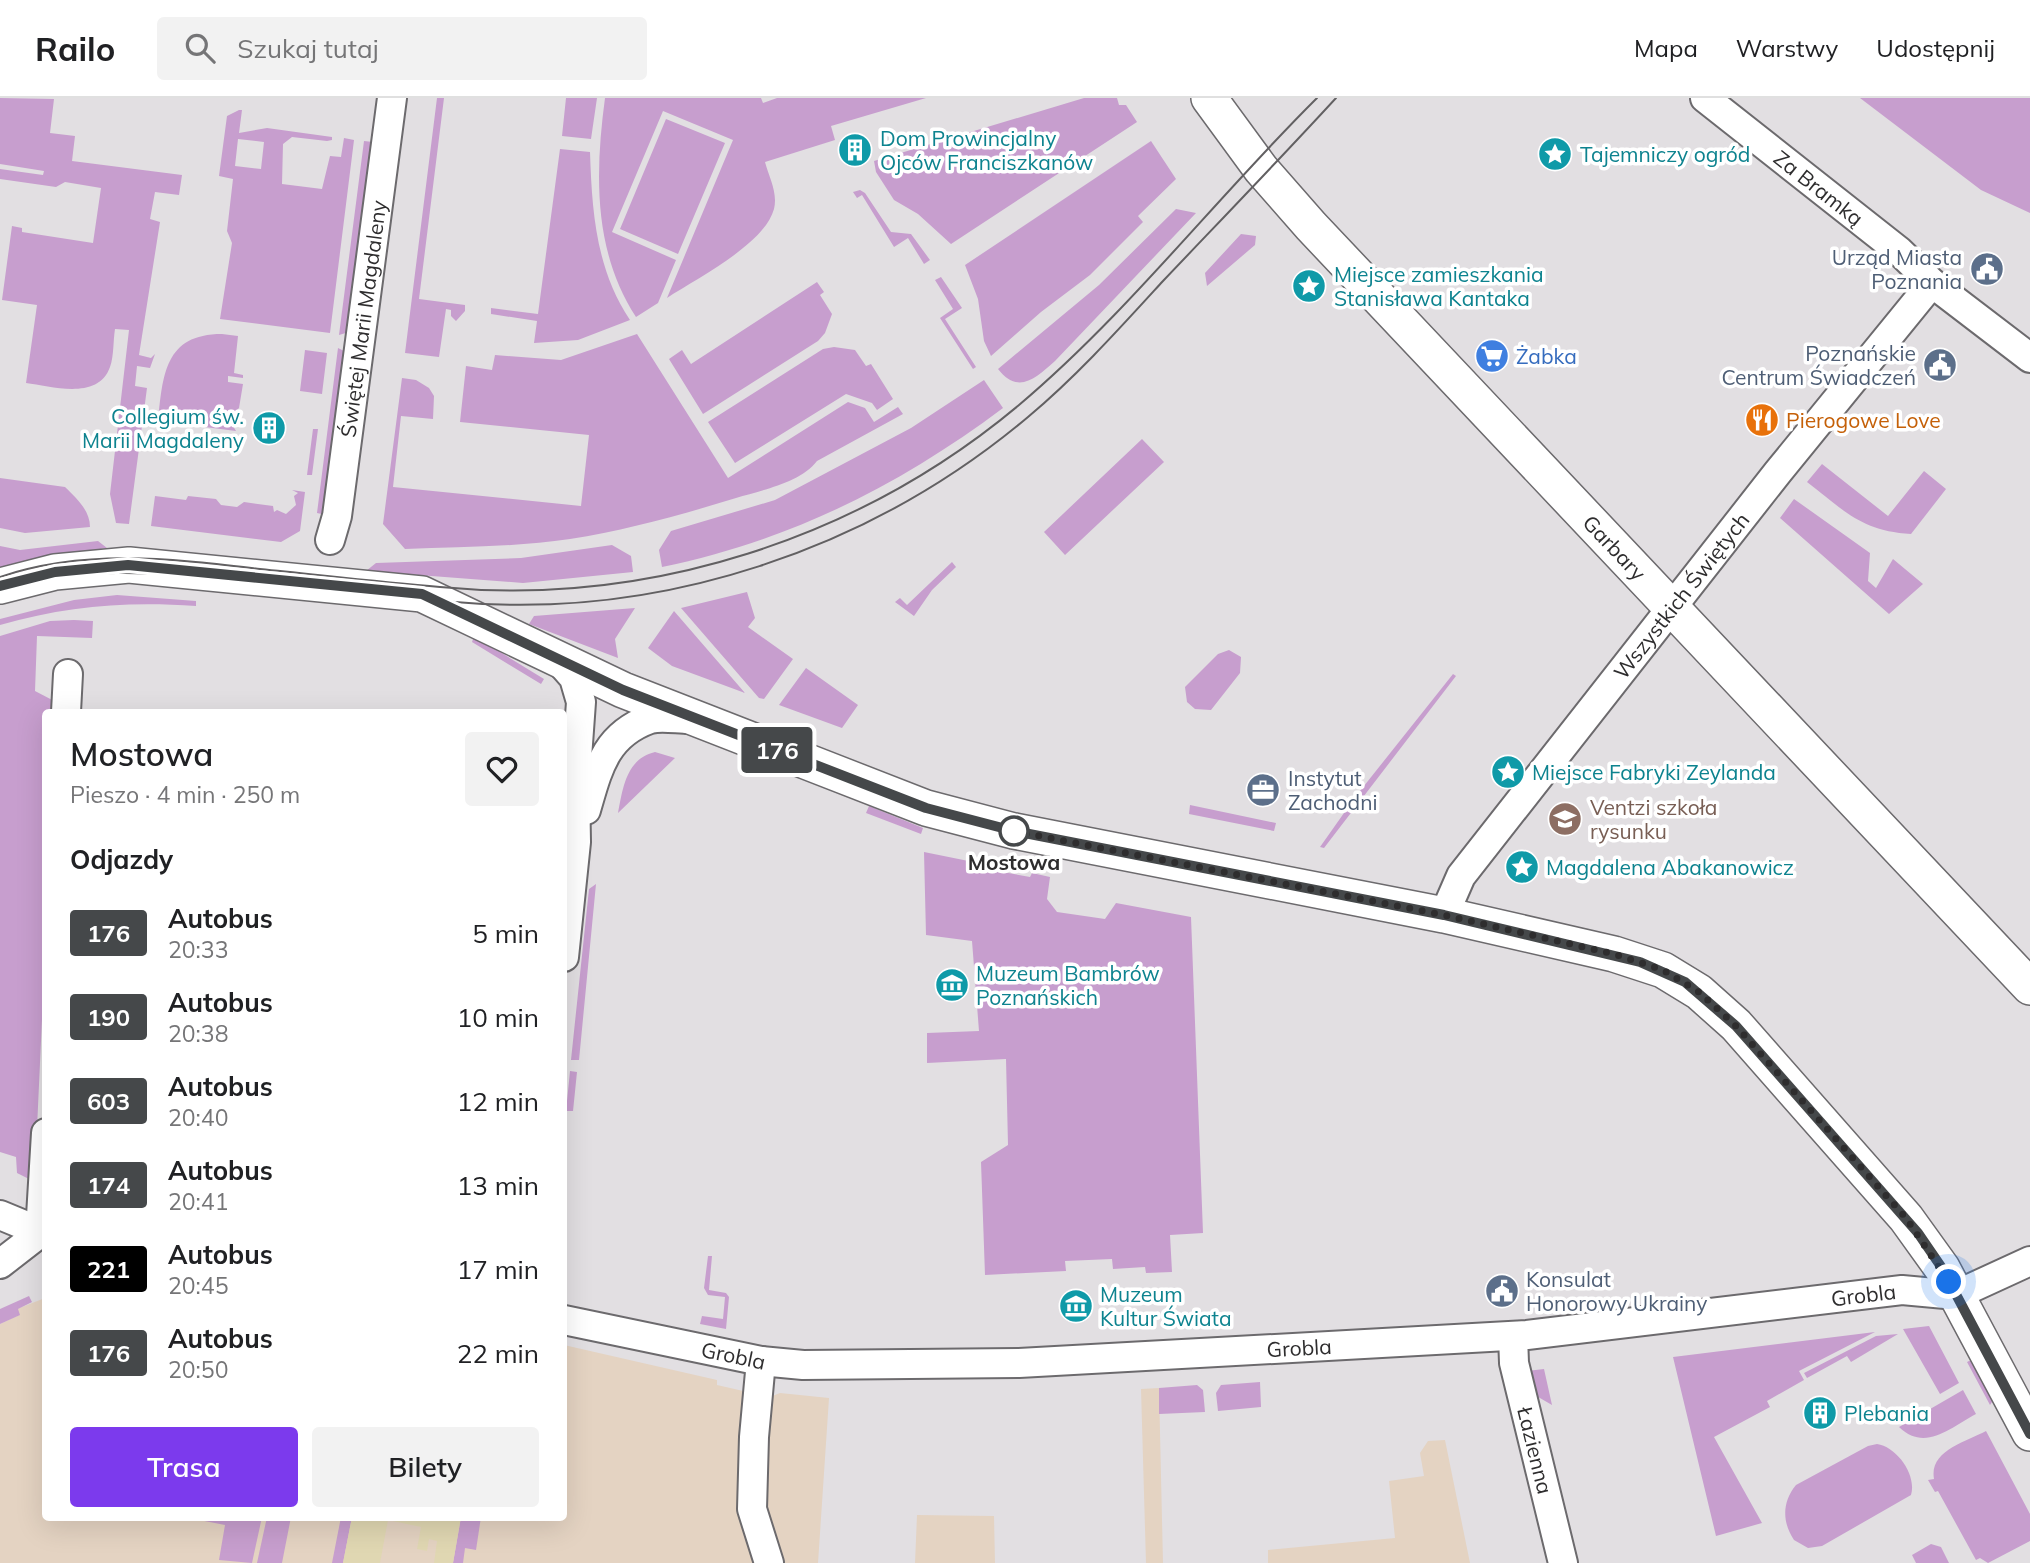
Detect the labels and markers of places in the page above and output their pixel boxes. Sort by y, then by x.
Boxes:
place label: Dom Prowincjalny Ojców Franciszkanów [880,125,1093,175]
building icon: Dom Prowincjalny Ojców Franciszkanów [836,131,874,169]
place icon: Tajemniczy ogród [1536,135,1574,173]
place label: Tajemniczy ogród [1580,141,1750,167]
place label: Urząd Miasta Poznania [1832,244,1962,294]
public building icon: Urząd Miasta Poznania [1968,250,2006,288]
place label: Miejsce zamieszkania Stanisława Kantaka [1334,261,1544,311]
place icon: Miejsce zamieszkania Stanisława Kantaka [1290,267,1328,305]
supermarket icon: Żabka [1473,337,1511,375]
place label: Poznańskie Centrum Świadczeń [1721,340,1916,390]
place label: Żabka [1516,343,1577,369]
public building icon: Poznańskie Centrum Świadczeń [1921,346,1959,384]
restaurant icon: Pierogowe Love [1743,401,1781,439]
place label: Collegium św. Marii Magdaleny [82,403,244,453]
place label: Pierogowe Love [1786,407,1941,433]
building icon: Collegium św. Marii Magdaleny [250,409,288,447]
place icon: Miejsce Fabryki Zeylanda [1489,753,1527,791]
place label: Miejsce Fabryki Zeylanda [1532,759,1776,785]
place label: Instytut Zachodni [1288,765,1378,815]
office icon: Instytut Zachodni [1244,771,1282,809]
place label: Ventzi szkoła rysunku [1590,794,1717,844]
school or university icon: Ventzi szkoła rysunku [1546,800,1584,838]
marker: Mostowa [999,816,1029,846]
place icon: Magdalena Abakanowicz [1503,848,1541,886]
place label: Mostowa [968,849,1060,875]
place label: Magdalena Abakanowicz [1546,854,1794,880]
place label: Muzeum Bambrów Poznańskich [976,960,1160,1010]
museum icon: Muzeum Bambrów Poznańskich [933,966,971,1004]
place label: Konsulat Honorowy Ukrainy [1526,1266,1707,1316]
public building icon: Konsulat Honorowy Ukrainy [1483,1272,1521,1310]
place label: Muzeum Kultur Świata [1100,1281,1232,1331]
museum icon: Muzeum Kultur Świata [1057,1287,1095,1325]
building icon: Plebania [1801,1394,1839,1432]
place label: Plebania [1844,1400,1929,1426]

